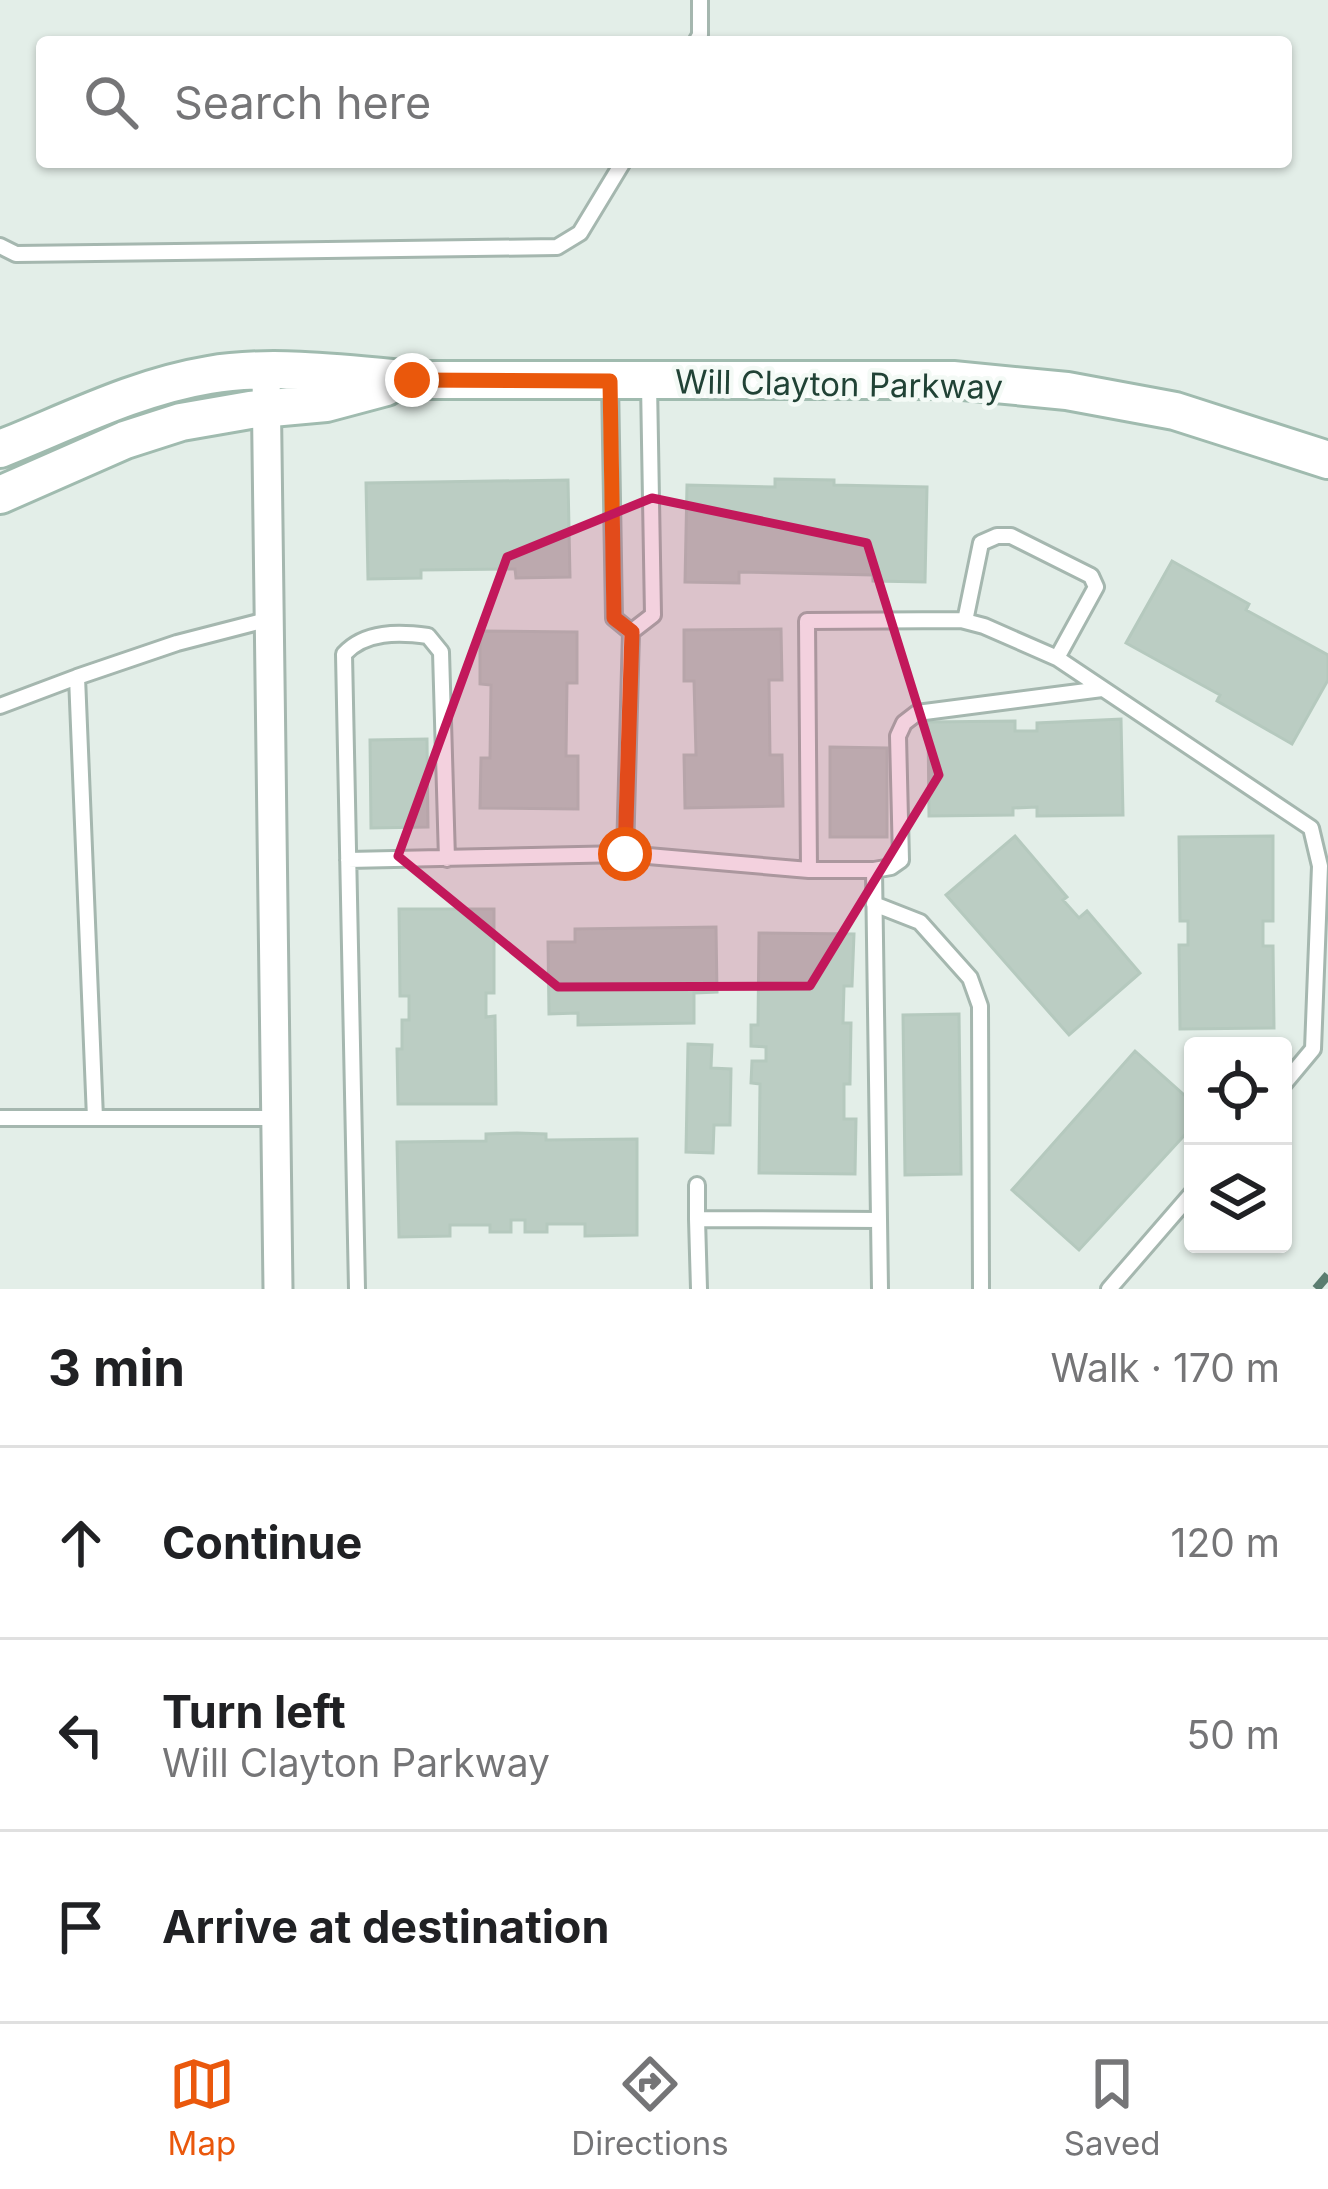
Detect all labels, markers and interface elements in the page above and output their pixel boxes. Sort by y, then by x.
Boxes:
search box [36,36,1292,168]
icon: search [78,69,144,135]
text: Search here [174,75,431,130]
route end [385,353,439,407]
street label: Will Clayton Parkway [675,361,1003,407]
route start [598,827,652,881]
map controls [1184,1037,1292,1253]
button: locate [1184,1037,1292,1145]
button: layers [1184,1145,1292,1253]
text: 3 min [48,1337,185,1398]
text: Walk · 170 m [1051,1344,1280,1391]
icon: ahead [48,1510,114,1576]
text: Continue [162,1515,362,1570]
text: 120 m [1171,1519,1280,1566]
text: Turn left [162,1684,346,1739]
icon: left [48,1702,114,1768]
text: 50 m [1187,1711,1280,1758]
text: Will Clayton Parkway [162,1739,550,1786]
icon: arrive [48,1894,114,1960]
text: Arrive at destination [162,1899,609,1954]
tab: Map [168,2051,236,2163]
tab: Directions [571,2051,729,2163]
tab: Saved [1064,2051,1160,2163]

